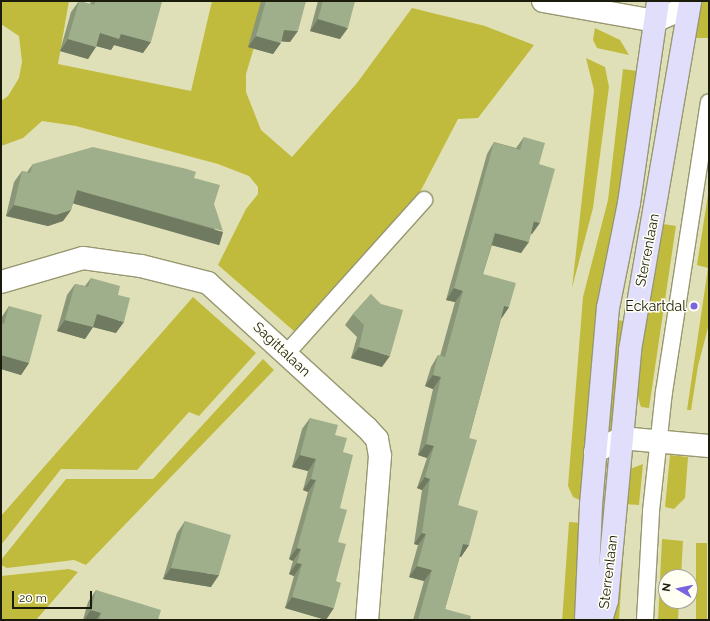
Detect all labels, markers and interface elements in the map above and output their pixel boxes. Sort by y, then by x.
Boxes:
street label: Sterrenlaan [632,212,662,288]
place label: Eckartdal [625,298,686,314]
marker: Eckartdal [689,301,699,311]
street label: Sagittalaan [250,318,314,380]
street label: Sterrenlaan [595,534,621,610]
north arrow [658,569,698,609]
text: N [660,582,674,592]
scale bar [14,583,94,609]
text: 20 m [19,591,47,605]

